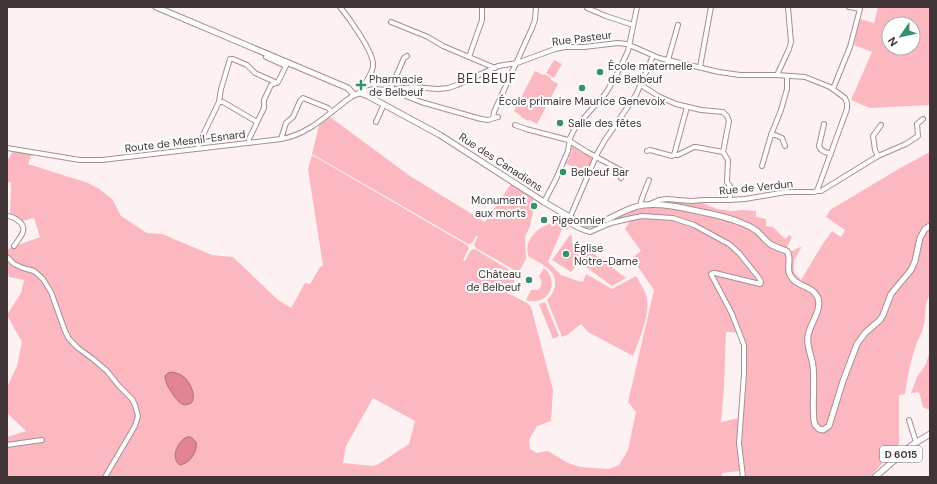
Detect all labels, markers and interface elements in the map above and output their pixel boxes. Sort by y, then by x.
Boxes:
north arrow [881,16,921,56]
street label: Rue Pasteur [551,27,613,49]
text: N [885,34,901,49]
place label: École maternelle de Belbeuf [608,59,692,86]
marker: École maternelle de Belbeuf [595,67,605,77]
district label: BELBEUF [457,70,517,87]
place label: Pharmacie de Belbeuf [369,72,424,99]
marker: Pharmacie de Belbeuf [356,80,366,90]
marker: École primaire Maurice Genevoix [577,83,587,93]
place label: École primaire Maurice Genevoix [499,94,666,108]
place label: Salle des fêtes [568,116,642,130]
marker: Salle des fêtes [555,118,565,128]
street label: Route de Mesnil-Esnard [124,127,246,155]
street label: Rue des Canadiens [456,130,546,194]
place label: Belbeuf Bar [571,165,629,179]
marker: Belbeuf Bar [558,167,568,177]
street label: Rue de Verdun [718,176,794,198]
place label: Monument aux morts [471,193,526,220]
marker: Monument aux morts [529,201,539,211]
place label: Pigeonnier [552,213,605,227]
marker: Pigeonnier [539,215,549,225]
place label: Église Notre-Dame [574,241,638,268]
marker: Église Notre-Dame [561,249,571,259]
place label: Château de Belbeuf [466,267,521,294]
marker: Château de Belbeuf [524,275,534,285]
road number: D 6015 [880,446,922,462]

